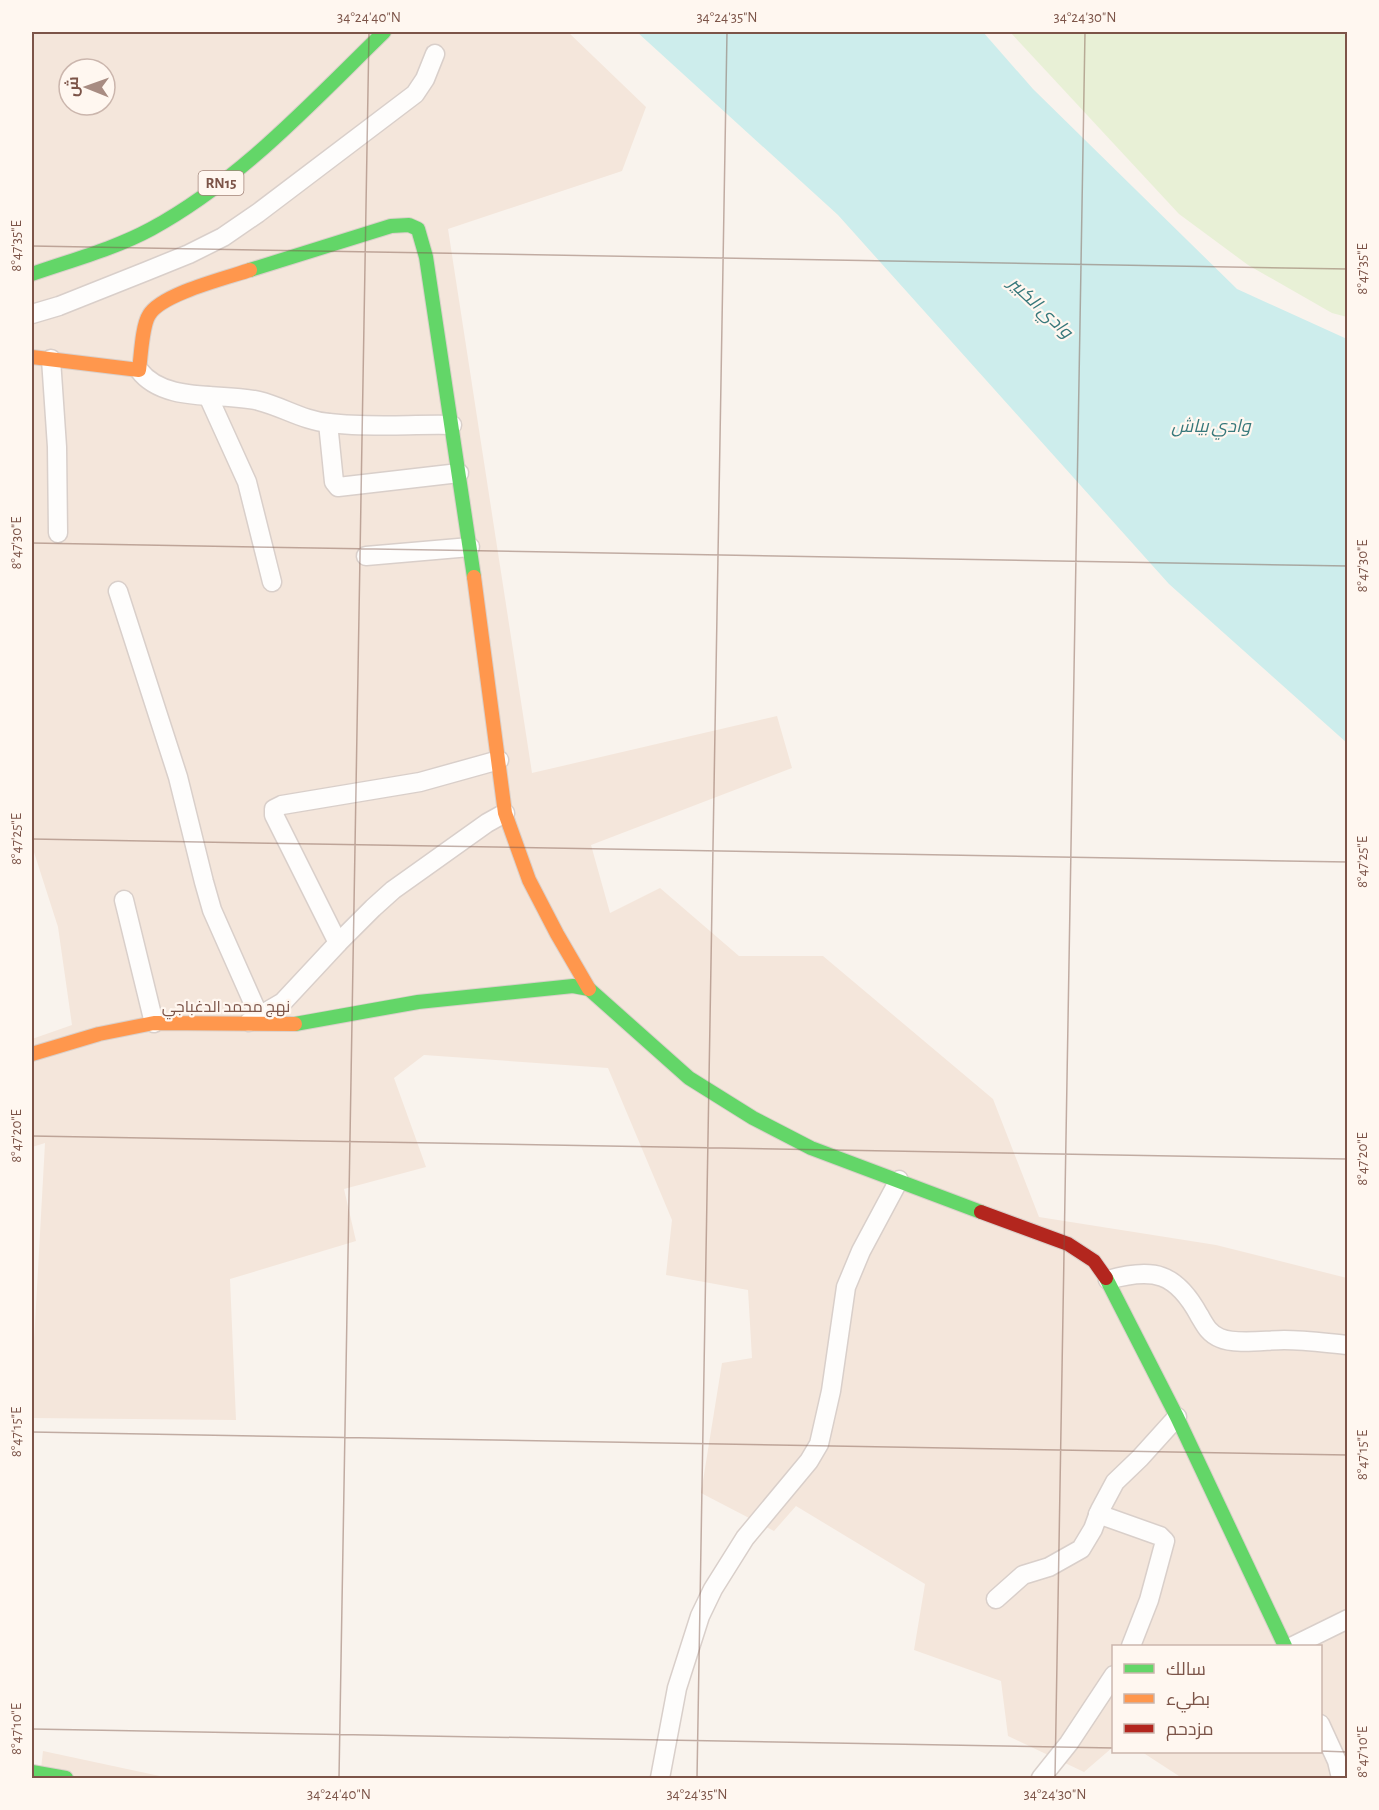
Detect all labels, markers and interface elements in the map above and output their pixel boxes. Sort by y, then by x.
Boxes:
text: 34°24'40"N [337,10,401,25]
text: 34°24'35"N [696,10,758,25]
text: 34°24'30"N [1054,10,1116,25]
north arrow [57,57,117,117]
text: ش [64,76,82,97]
road number: RN15 [198,171,244,195]
text: 8°47'35"E [9,220,24,272]
text: 8°47'35"E [1355,243,1370,295]
water label: وادي الكبير [1001,273,1076,346]
water label: وادي بياش [1171,417,1252,440]
text: 8°47'30"E [9,517,24,570]
text: 8°47'30"E [1355,540,1370,593]
text: 8°47'25"E [9,813,24,865]
text: 8°47'25"E [1355,836,1370,888]
street label: نهج محمد الدغباجي [162,999,290,1020]
text: 8°47'20"E [9,1109,24,1163]
text: 8°47'20"E [1355,1132,1370,1186]
text: 8°47'15"E [9,1407,24,1457]
text: 8°47'15"E [1355,1430,1370,1480]
legend [1112,1645,1322,1753]
text: سالك [1166,1661,1206,1679]
text: بطيء [1166,1691,1210,1713]
text: 8°47'10"E [9,1703,24,1755]
text: مزدحم [1166,1721,1214,1741]
text: 8°47'10"E [1355,1726,1370,1778]
text: 34°24'40"N [307,1787,371,1802]
text: 34°24'35"N [666,1787,728,1802]
text: 34°24'30"N [1024,1787,1086,1802]

